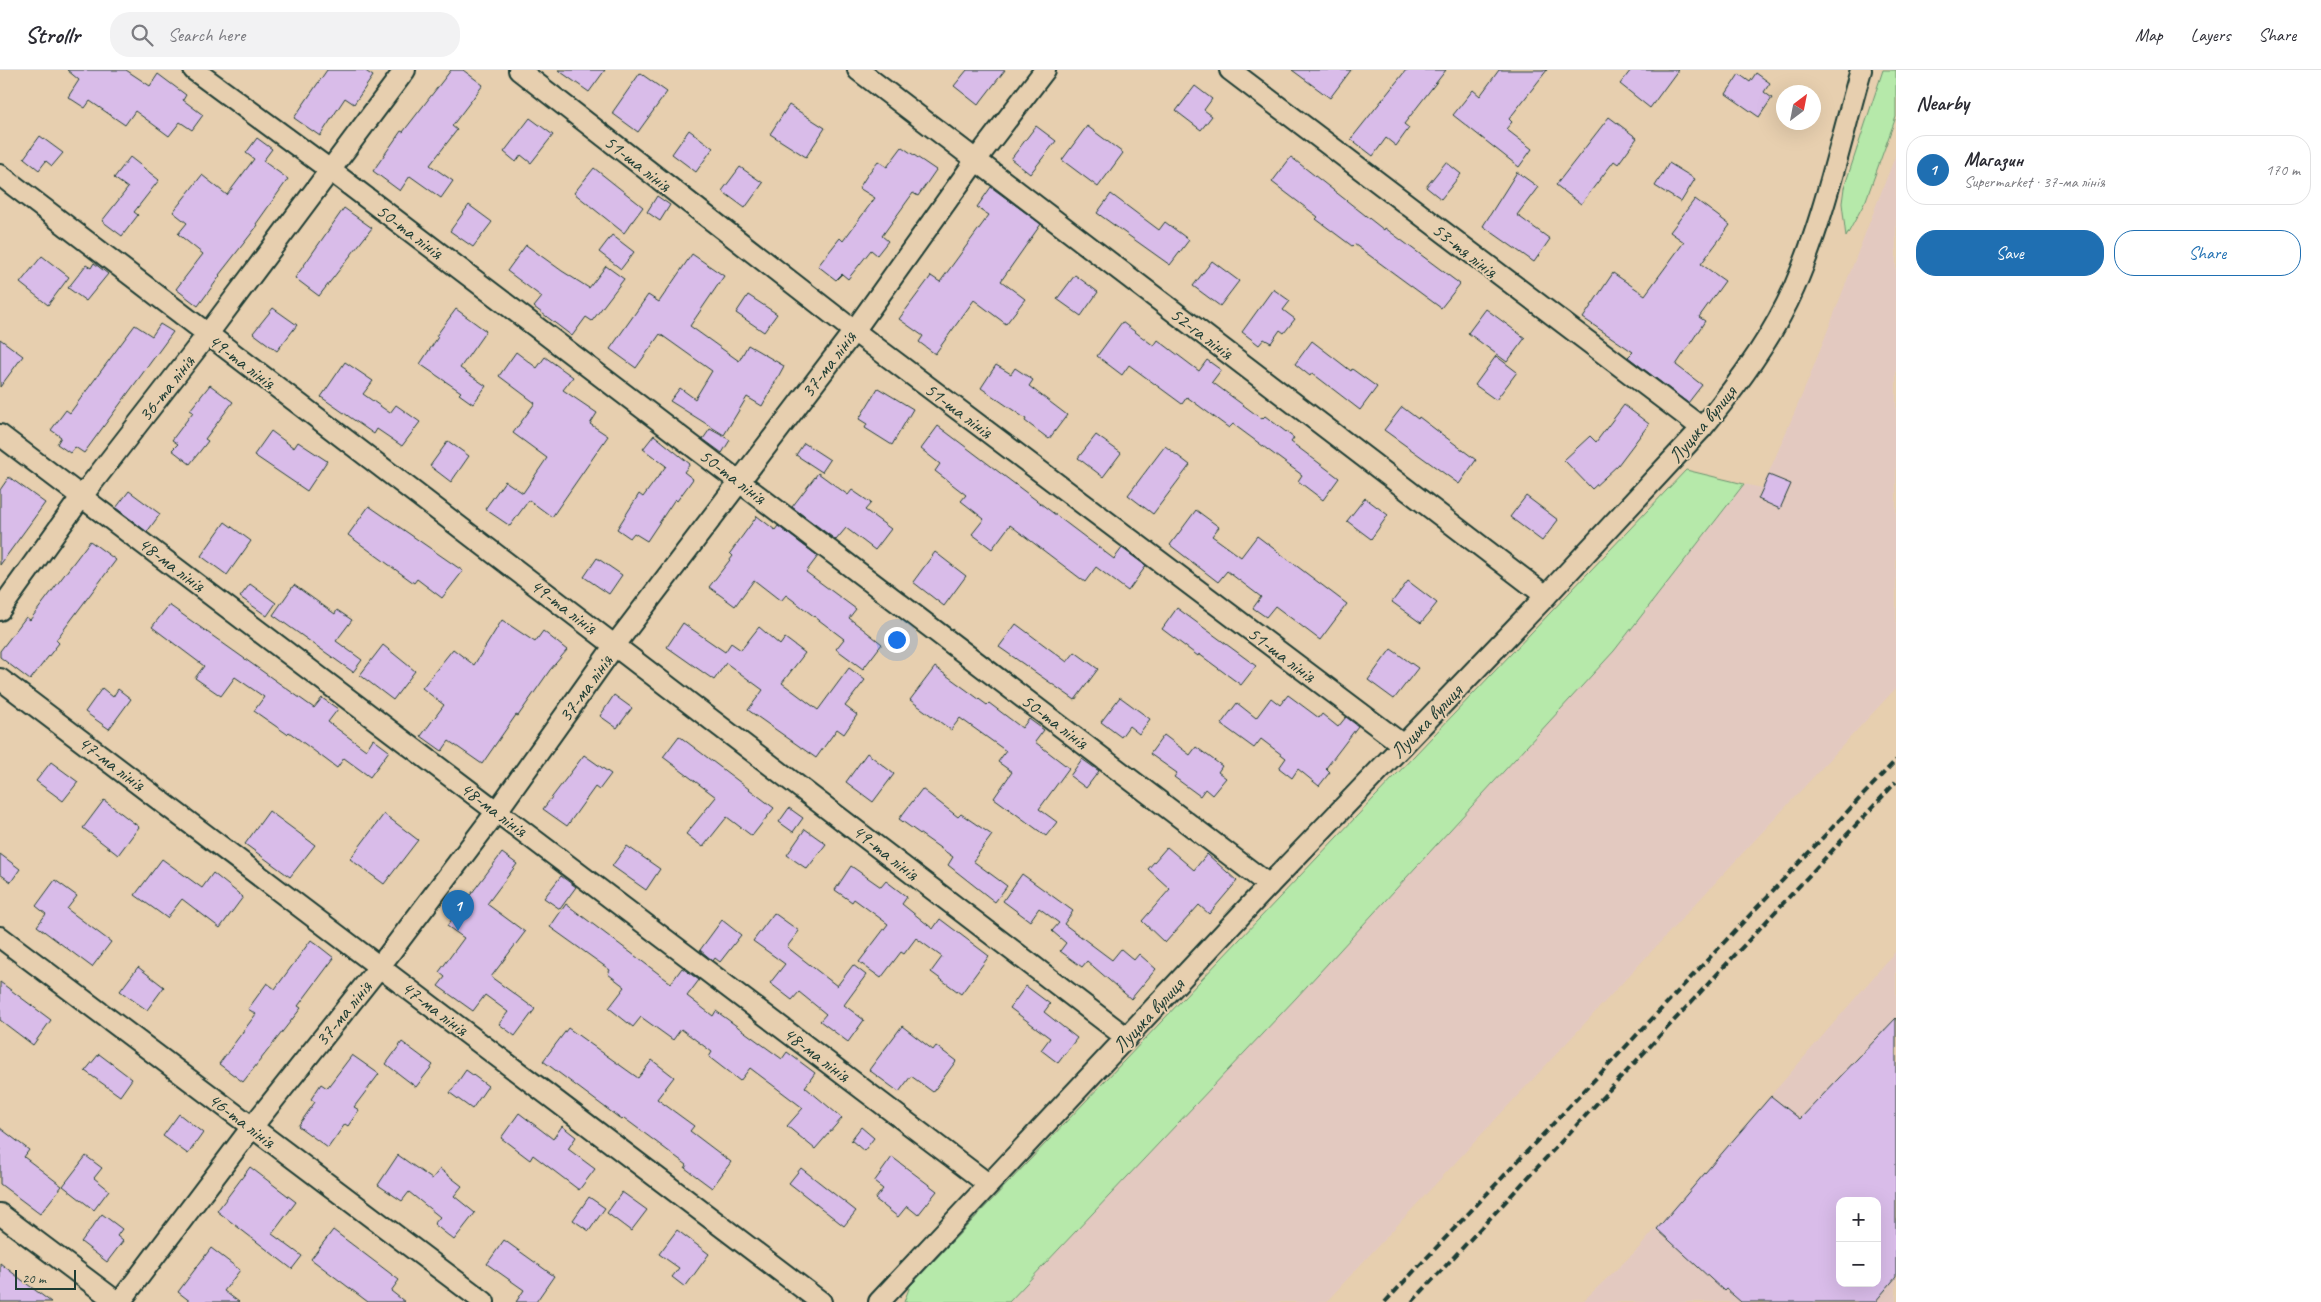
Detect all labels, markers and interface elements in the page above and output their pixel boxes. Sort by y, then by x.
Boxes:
search box [110,12,460,57]
text: Strollr [25,20,80,50]
icon: search [128,21,156,49]
text: Search here [168,23,245,47]
text: Map [2135,24,2163,46]
text: Layers [2191,24,2230,46]
text: Share [2258,24,2296,46]
north arrow [1776,85,1821,130]
text: Nearby [1916,90,1969,116]
street label: 51-ша лінія [599,129,677,198]
text: Магазин [1964,148,2023,172]
text: 1 [1929,160,1937,180]
text: 170 m [2266,160,2300,180]
text: Supermarket · 37-ма лінія [1964,172,2105,192]
street label: 50-та лінія [371,198,449,265]
street label: 53-тя лінія [1427,217,1503,284]
button: Save [1916,230,2104,276]
button: Share [2114,230,2301,276]
street label: 52-га лінія [1165,302,1239,366]
street label: 37-ма лінія [795,325,862,403]
street label: 49-та лінія [203,328,281,395]
street label: 36-та лінія [133,349,201,427]
street label: 51-ша лінія [920,377,998,445]
street label: Луцька вулиця [1663,379,1743,468]
street label: 50-та лінія [694,443,772,510]
street label: 48-ма лінія [133,531,211,598]
street label: 49-та лінія [525,573,603,640]
street label: 51-ша лінія [1243,621,1321,689]
your location [884,627,910,653]
street label: 37-ма лінія [553,649,619,727]
street label: Луцька вулиця [1385,678,1469,764]
street label: 50-та лінія [1016,688,1094,755]
street label: 47-ма лінія [73,730,151,797]
street label: 48-ма лінія [455,776,533,843]
street label: 49-та лінія [847,819,925,887]
pin: 1 [442,890,474,931]
street label: Луцька вулиця [1107,971,1191,1058]
street label: 37-ма лінія [309,975,378,1051]
street label: 47-ма лінія [396,975,474,1042]
street label: 48-ма лінія [778,1021,856,1088]
street label: 46-та лінія [203,1087,281,1154]
map controls [1836,1197,1881,1287]
button: + [1836,1197,1881,1242]
button: − [1836,1242,1881,1287]
scale bar [15,1267,76,1290]
text: 20 m [22,1270,46,1287]

